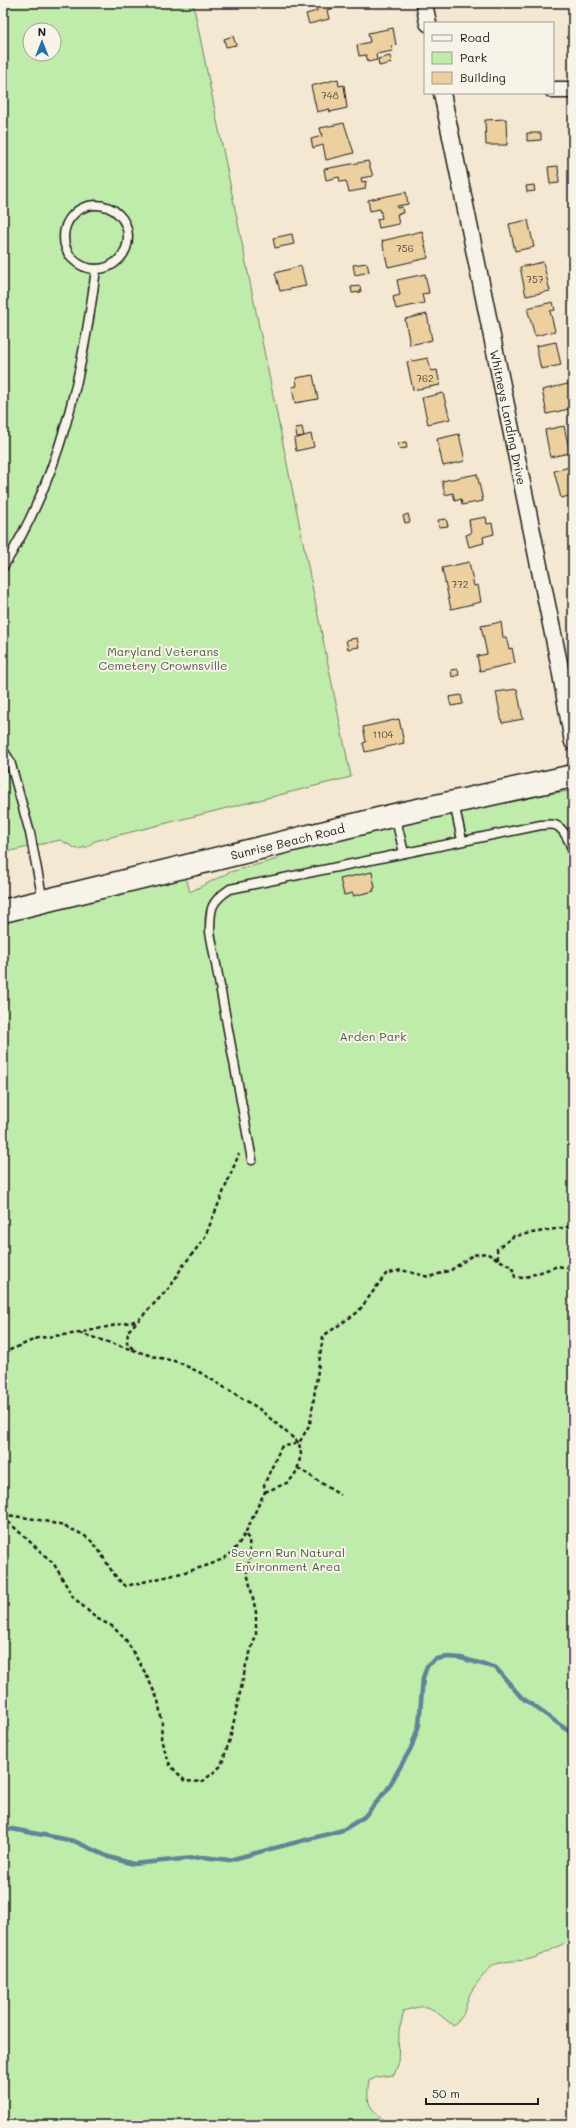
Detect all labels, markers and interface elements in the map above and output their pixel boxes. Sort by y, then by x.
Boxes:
north arrow [22,22,62,62]
legend [424,22,554,94]
text: N [38,24,46,39]
text: Road [460,29,490,45]
text: Park [460,49,487,65]
text: Building [460,69,506,85]
house number: 748 [321,88,339,102]
house number: 756 [396,241,414,255]
house number: 757 [527,272,544,286]
street label: Whitneys Landing Drive [487,348,530,486]
house number: 762 [416,371,434,385]
house number: 772 [452,577,468,591]
park label: Maryland Veterans Cemetery Crownsville [99,643,227,673]
house number: 1104 [373,727,394,741]
street label: Sunrise Beach Road [229,820,347,863]
park label: Arden Park [339,1028,407,1044]
park label: Severn Run Natural Environment Area [231,1544,345,1574]
scale bar [426,2080,538,2106]
text: 50 m [432,2085,460,2101]

